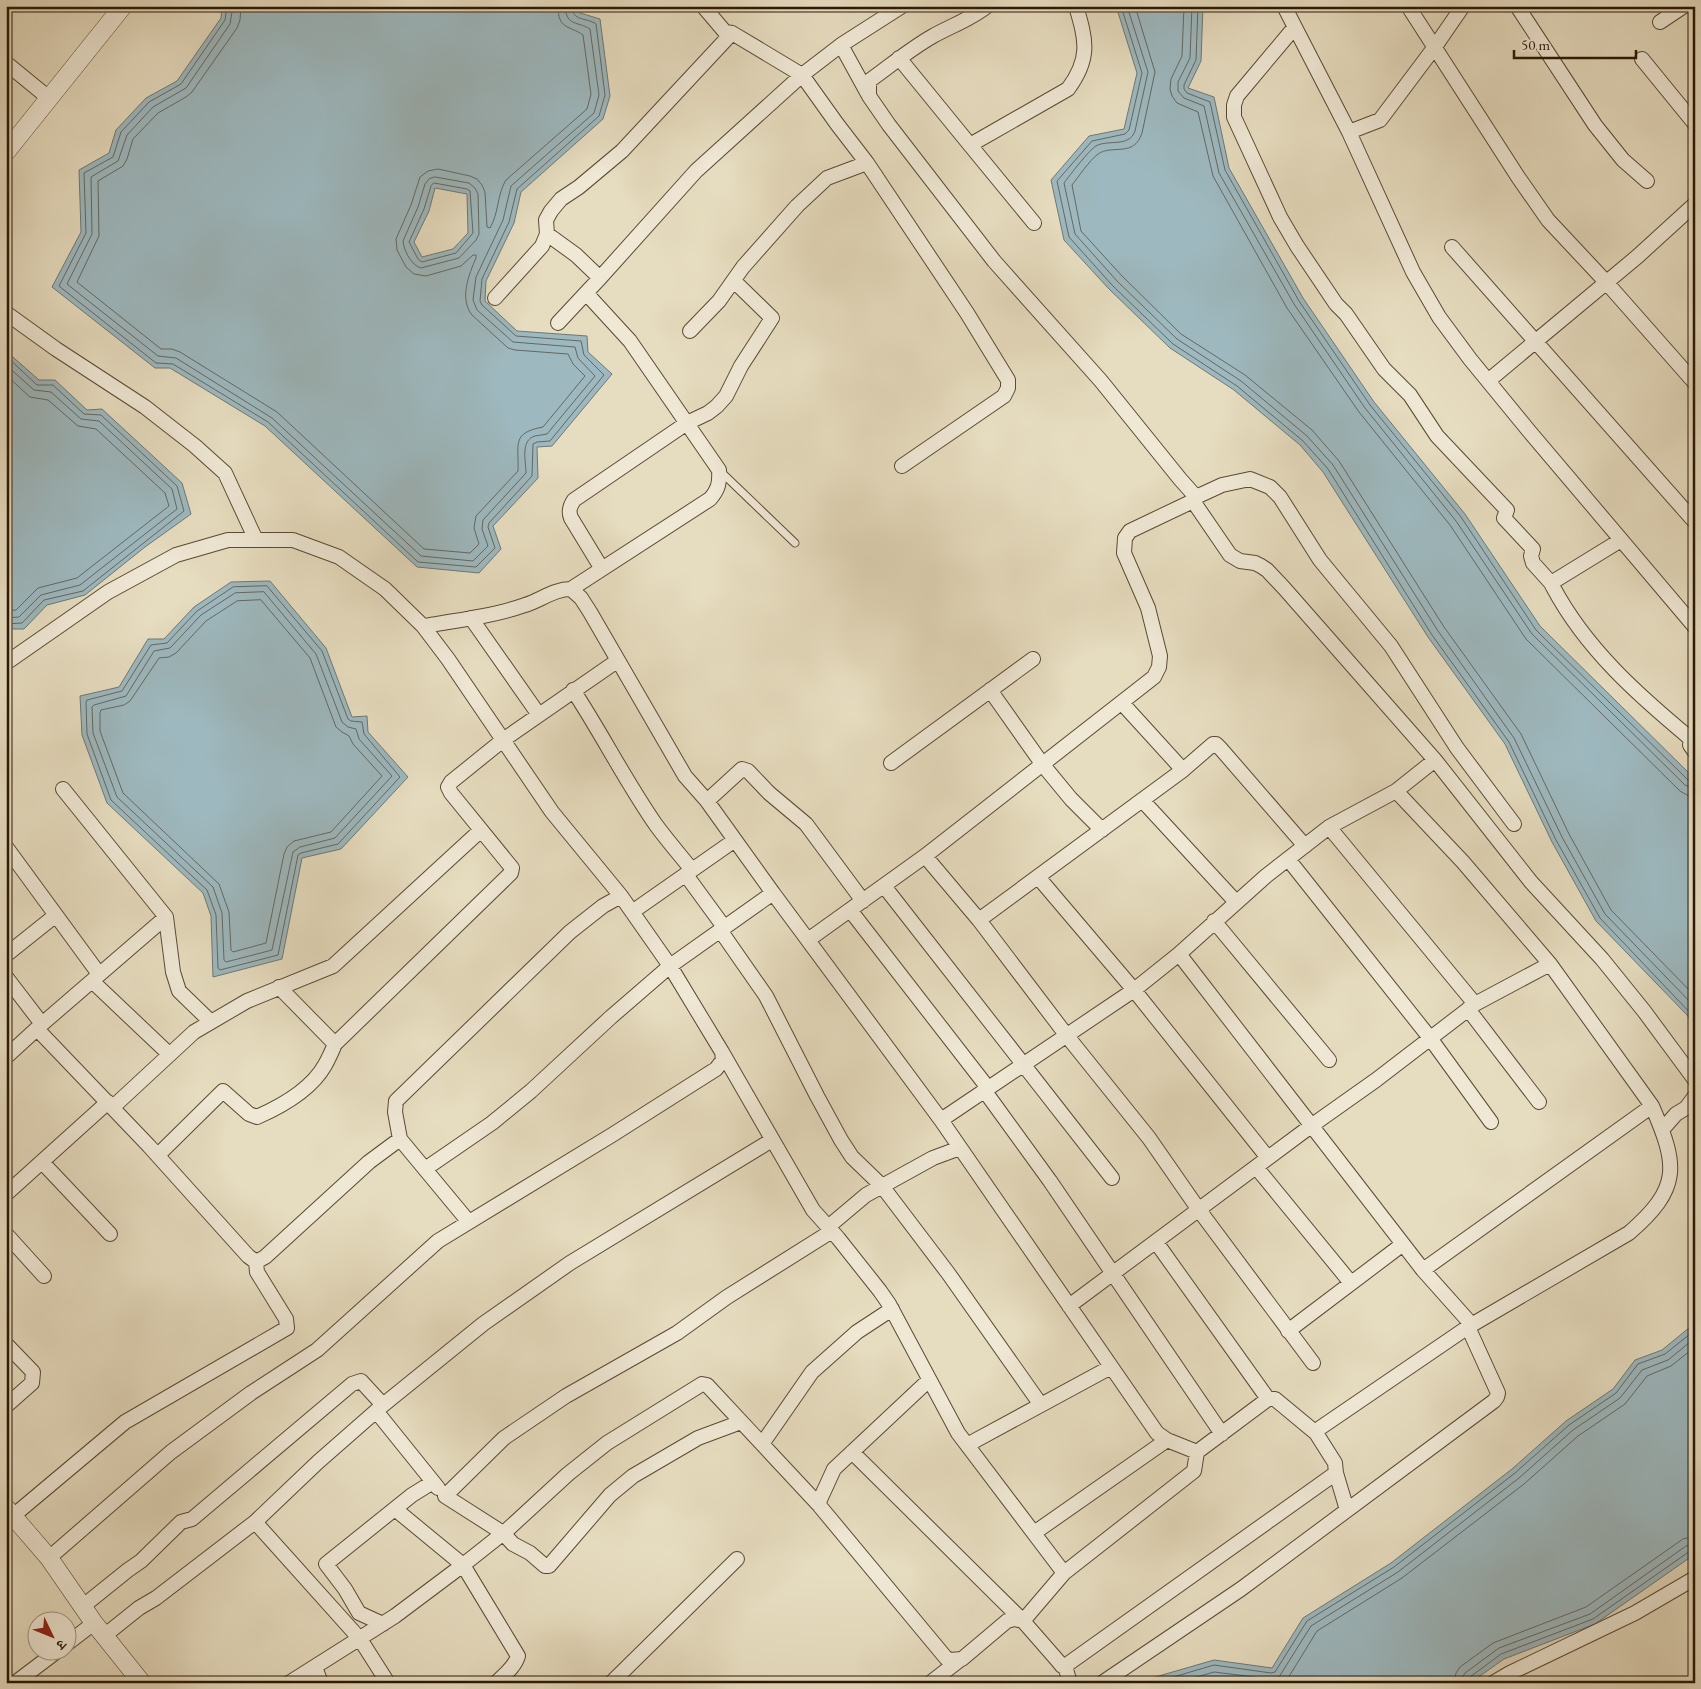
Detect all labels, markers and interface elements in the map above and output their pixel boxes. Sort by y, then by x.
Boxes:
scale bar [1514,28,1636,60]
text: 50 m [1521,35,1550,54]
north arrow [28,1612,78,1662]
text: उ [52,1635,71,1654]

